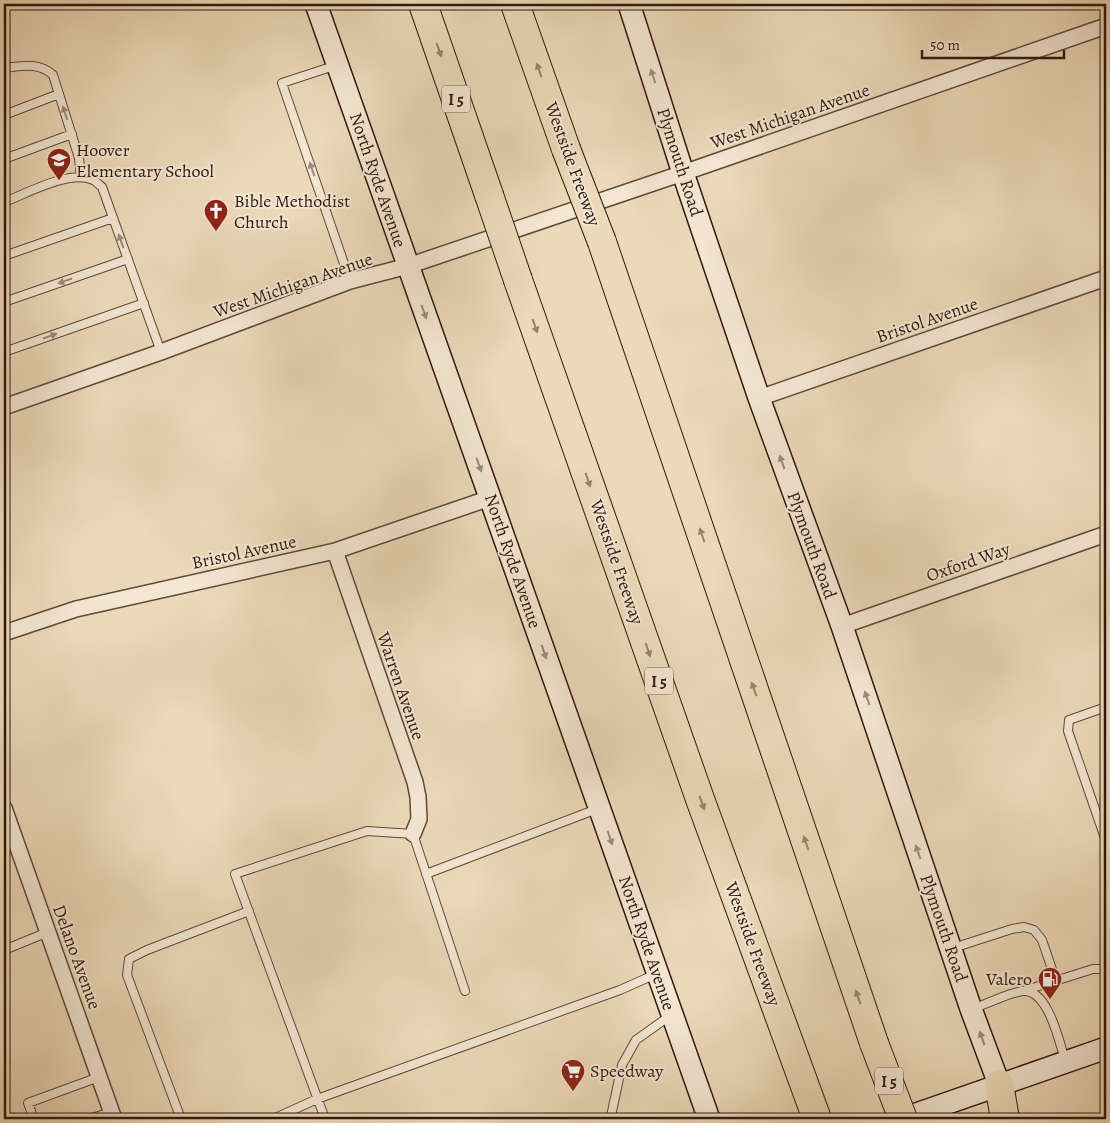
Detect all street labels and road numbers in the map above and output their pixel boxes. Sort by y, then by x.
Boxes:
street label: West Michigan Avenue [706,77,873,155]
road number: I 5 [442,86,470,112]
street label: Westside Freeway [539,98,607,230]
street label: Plymouth Road [651,105,709,220]
street label: North Ryde Avenue [344,110,412,250]
street label: West Michigan Avenue [209,246,376,324]
street label: Bristol Avenue [873,291,981,349]
street label: Plymouth Road [781,488,843,602]
street label: North Ryde Avenue [479,491,547,631]
street label: Westside Freeway [584,495,650,628]
street label: Bristol Avenue [190,529,298,575]
street label: Oxford Way [923,536,1014,588]
street label: Warren Avenue [371,628,431,743]
road number: I 5 [645,668,673,694]
street label: Plymouth Road [914,871,974,985]
street label: North Ryde Avenue [613,873,681,1013]
street label: Westside Freeway [719,878,787,1010]
street label: Delano Avenue [47,901,107,1013]
road number: I 5 [875,1068,903,1094]

